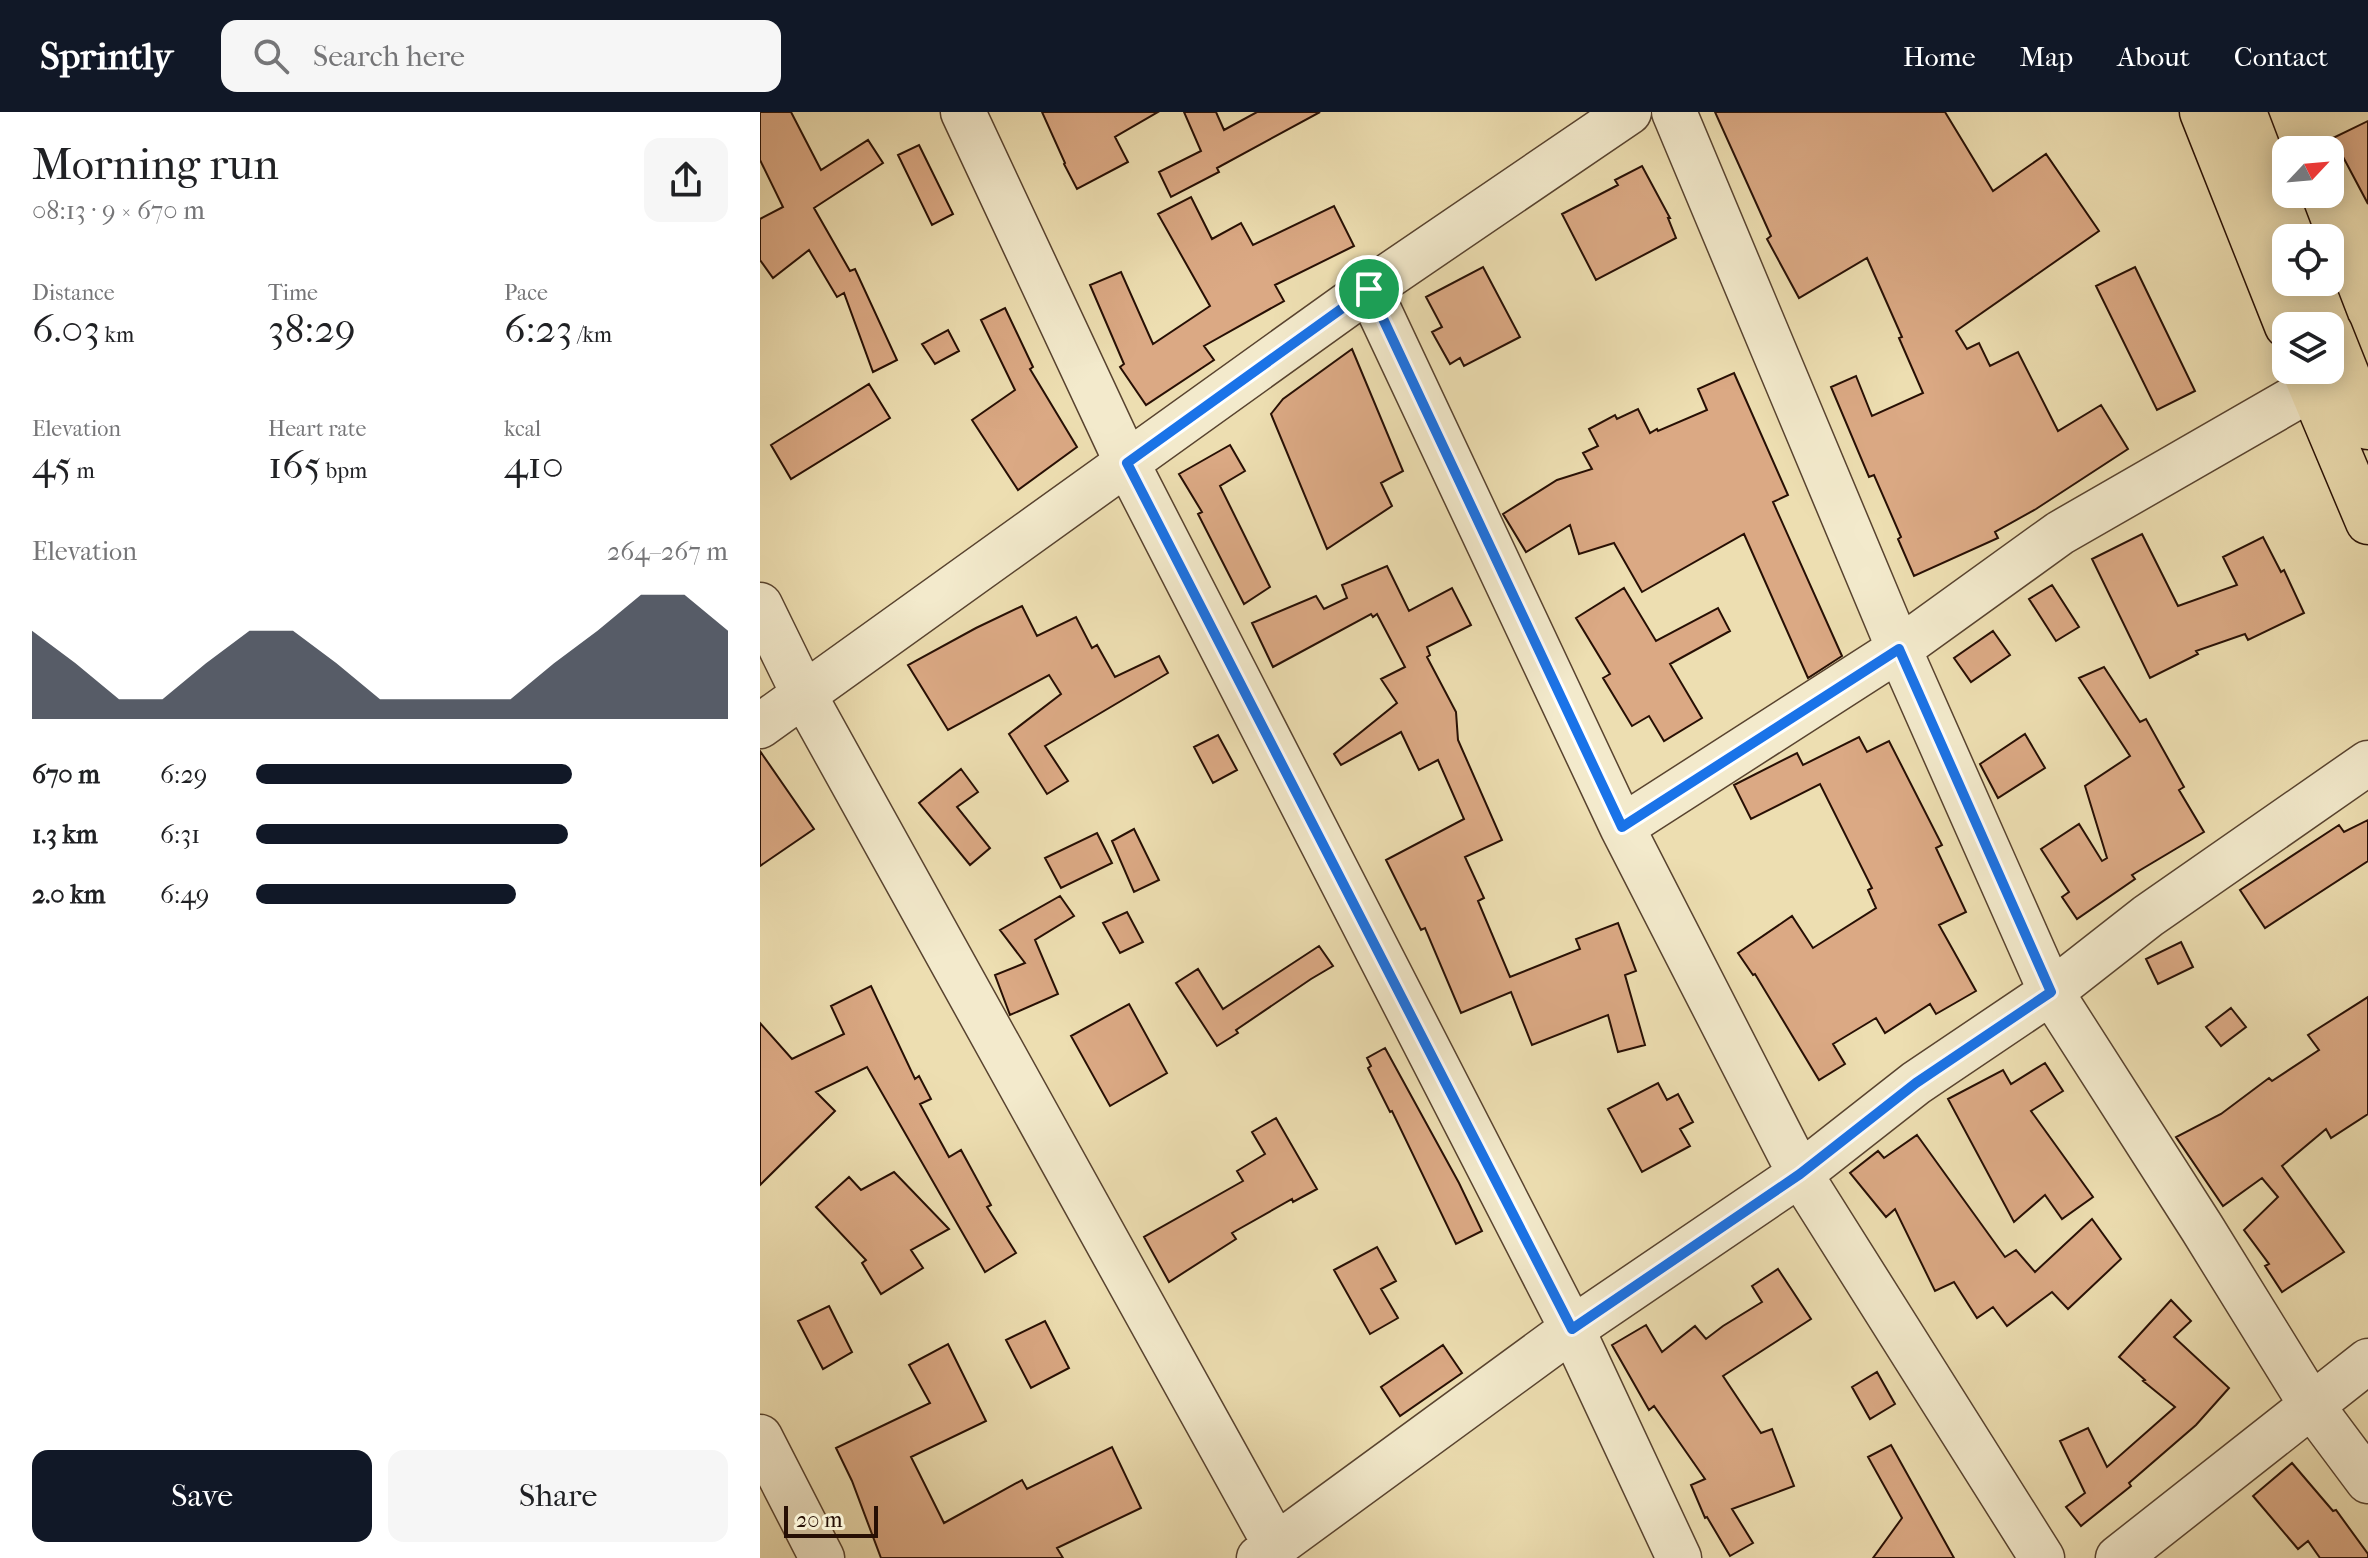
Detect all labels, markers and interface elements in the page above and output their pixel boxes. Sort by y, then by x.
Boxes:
search box [221,20,781,92]
text: Sprintly [40,34,173,79]
icon: search [249,34,293,78]
text: Search here [313,39,465,74]
text: Home [1903,40,1976,73]
text: Map [2020,40,2073,73]
text: About [2117,40,2190,73]
text: Contact [2234,40,2328,73]
north arrow [2272,136,2344,208]
map controls [2272,136,2344,384]
button: share [644,138,728,222]
text: Morning run [32,139,279,190]
text: 08:13 · 9 × 670 m [32,195,205,226]
button: locate [2272,224,2344,296]
pin [1335,255,1403,323]
icon: arrive [1347,267,1391,311]
text: Distance [32,280,115,306]
text: Time [268,280,318,306]
text: Pace [504,280,548,306]
text: 6.03 [32,306,100,352]
text: 38:29 [268,306,356,352]
text: 6:23 [504,306,572,352]
button: layers [2272,312,2344,384]
text: km [100,322,134,348]
text: /km [572,322,612,348]
text: Elevation [32,416,121,442]
text: Heart rate [268,416,367,442]
text: kcal [504,416,541,442]
text: 45 [32,442,72,488]
text: 165 [268,442,321,488]
text: 410 [504,442,564,488]
text: m [72,458,95,484]
text: bpm [321,458,367,484]
text: Elevation [32,536,137,567]
text: 264–267 m [607,536,728,567]
text: 670 m [32,759,100,790]
text: 6:29 [160,759,207,790]
text: 1.3 km [32,819,98,850]
text: 6:31 [160,819,200,850]
text: 2.0 km [32,879,105,910]
text: 6:49 [160,879,209,910]
button: Save [32,1450,372,1542]
button: Share [388,1450,728,1542]
scale bar [784,1502,878,1538]
text: 20 m [796,1507,842,1533]

